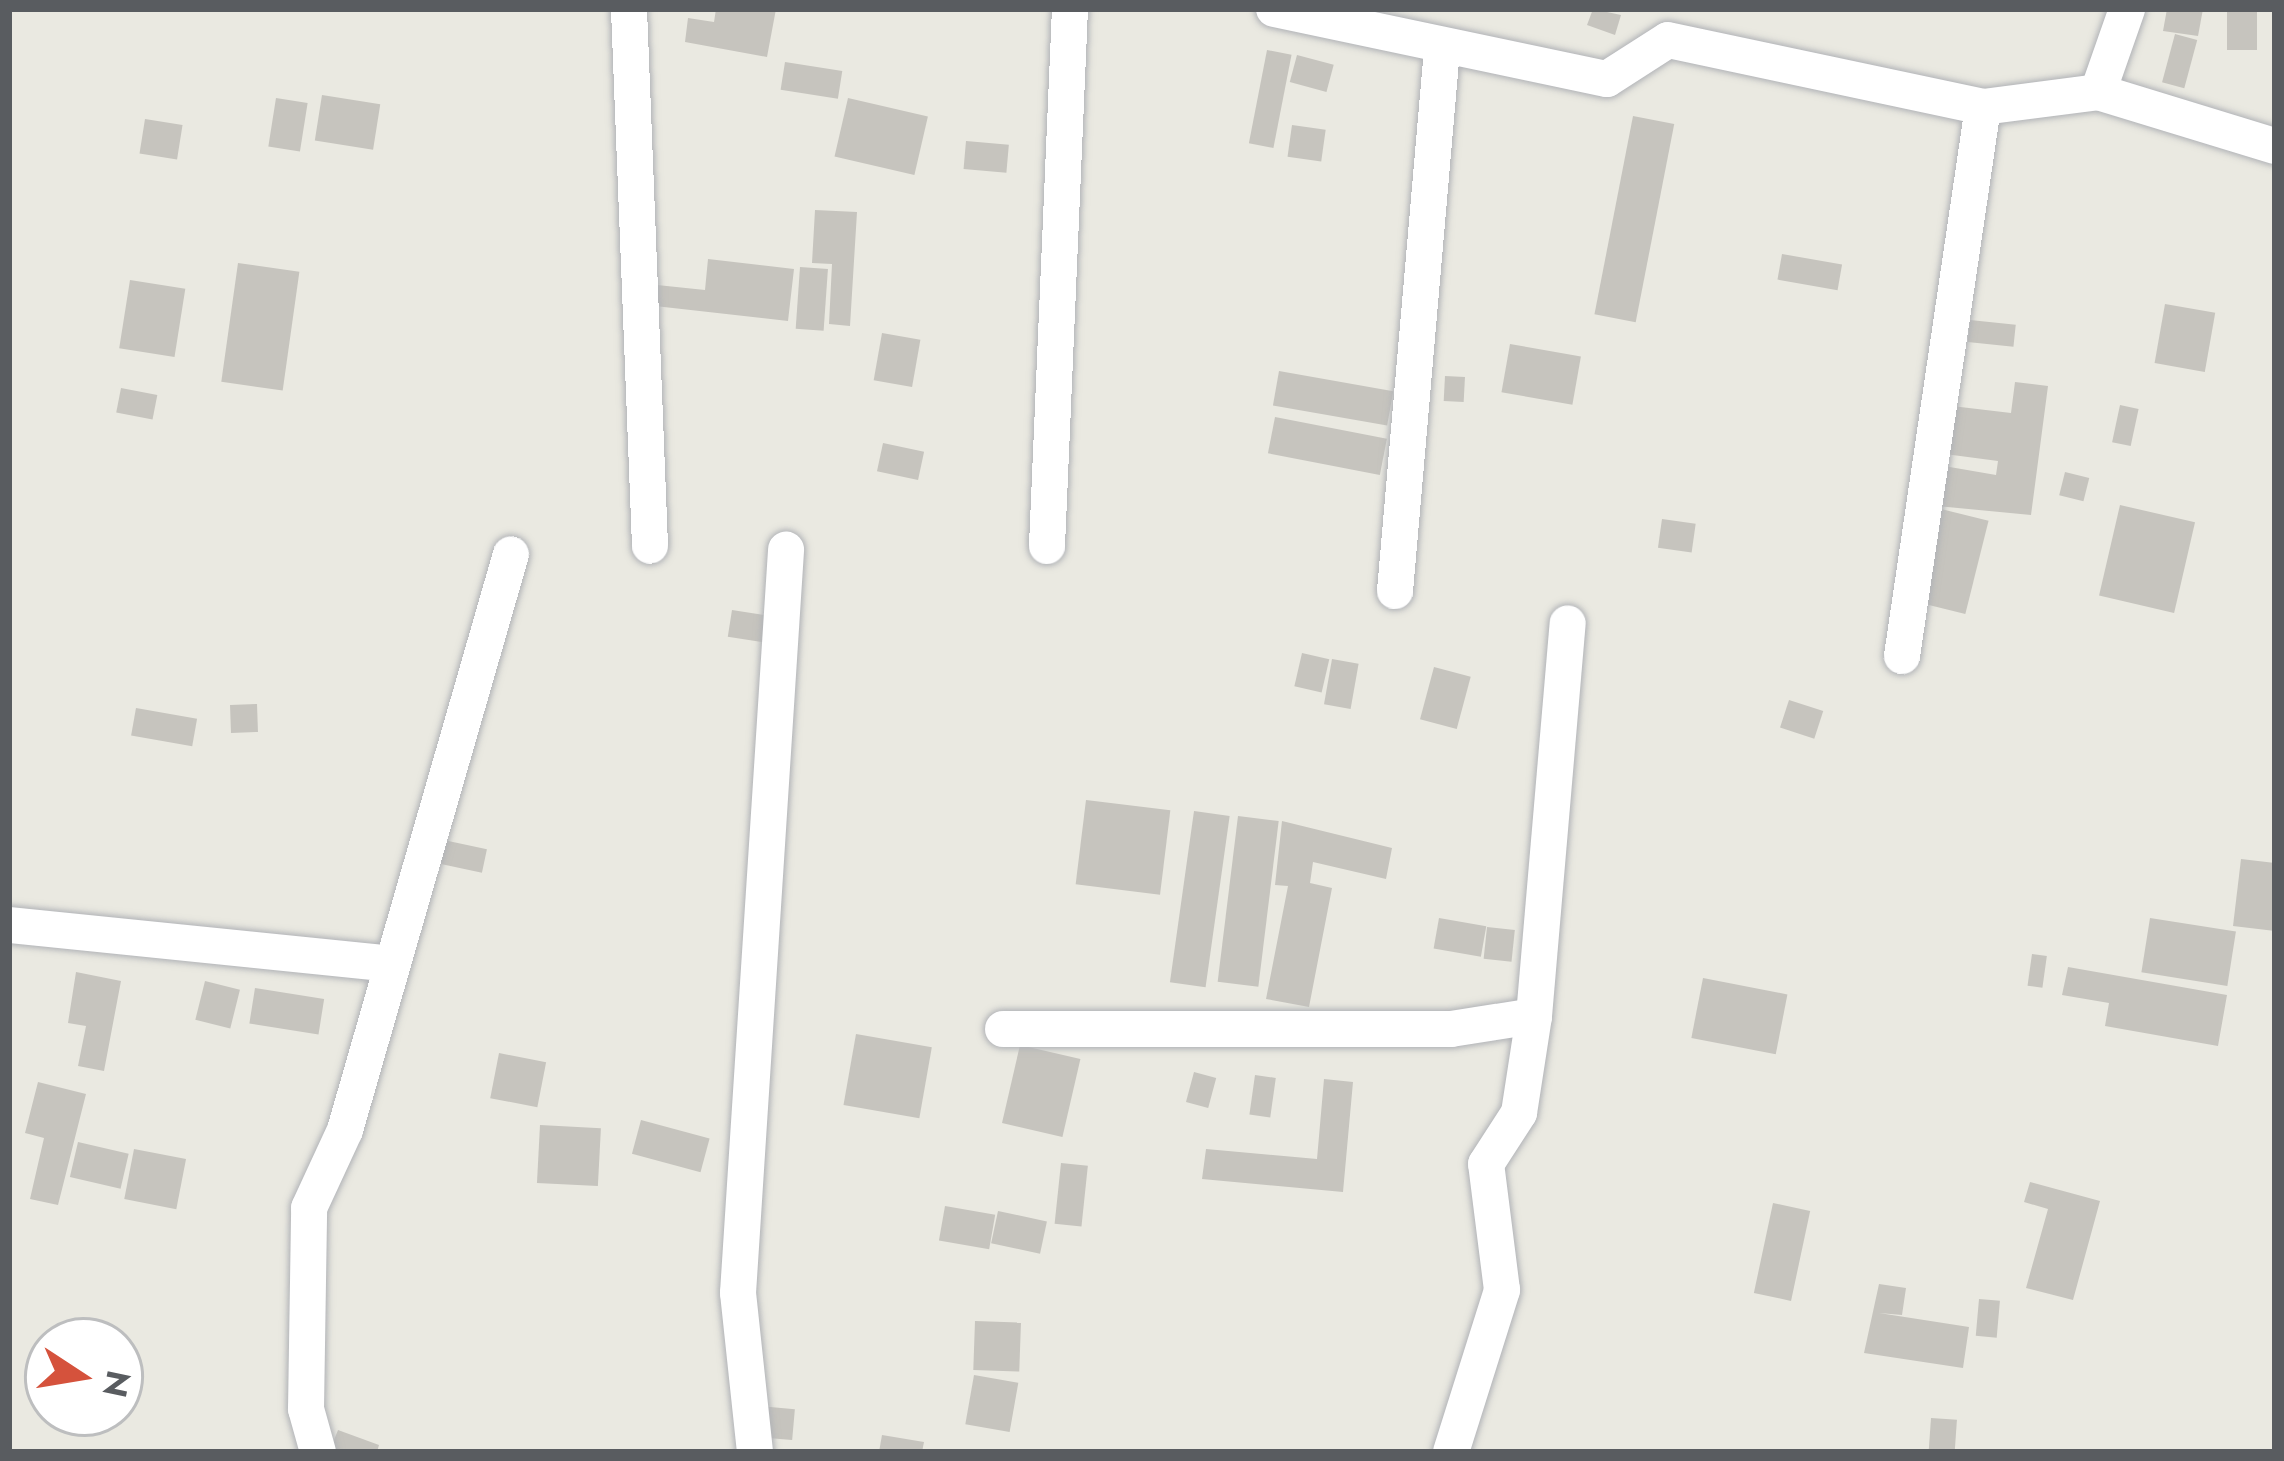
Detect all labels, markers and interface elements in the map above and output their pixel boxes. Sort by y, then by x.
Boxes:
north arrow [24,1317,144,1437]
text: N [91,1366,142,1402]

